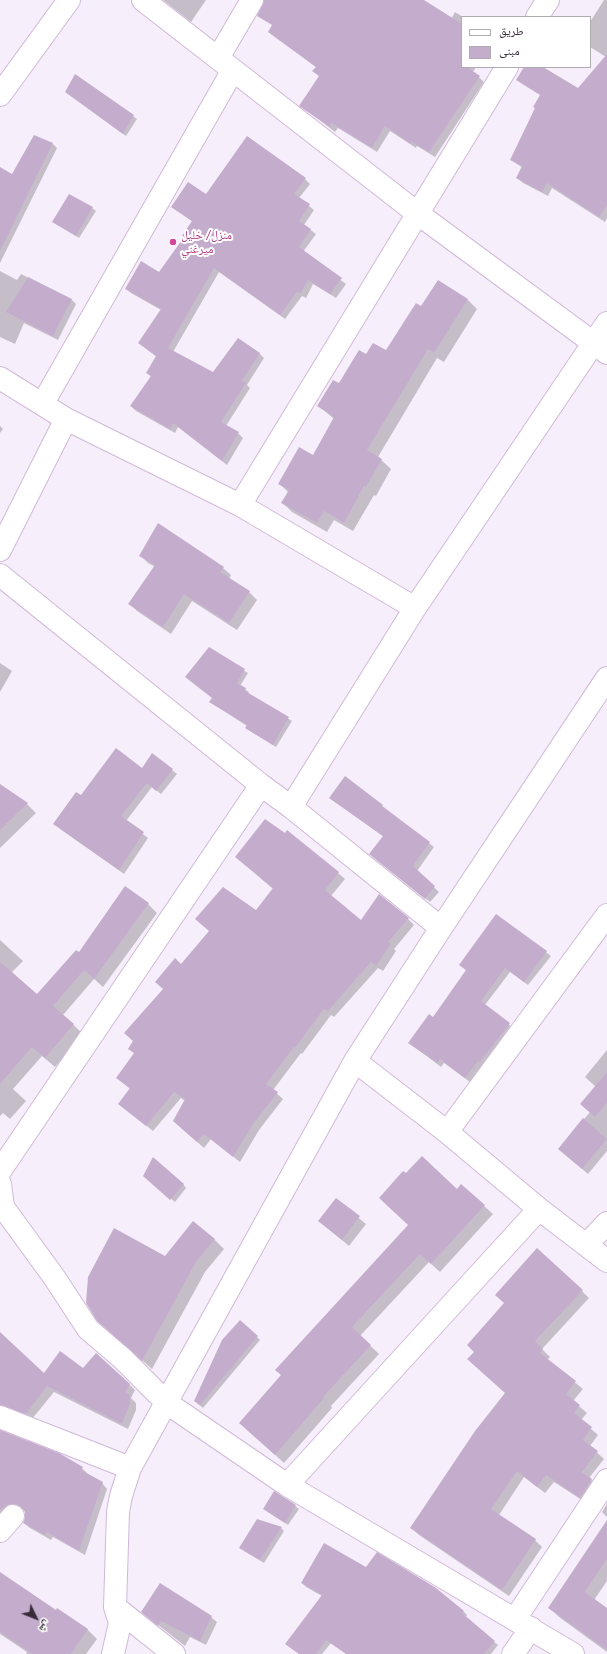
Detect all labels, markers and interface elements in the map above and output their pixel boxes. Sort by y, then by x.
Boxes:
legend [461,16,591,68]
text: طريق [499,24,524,38]
text: مبنى [499,44,520,58]
place label: منزل/ خليل ميرغني [181,228,232,256]
marker: منزل/ خليل ميرغني [168,237,178,247]
north arrow [16,1598,56,1638]
text: ش [36,1618,54,1635]

